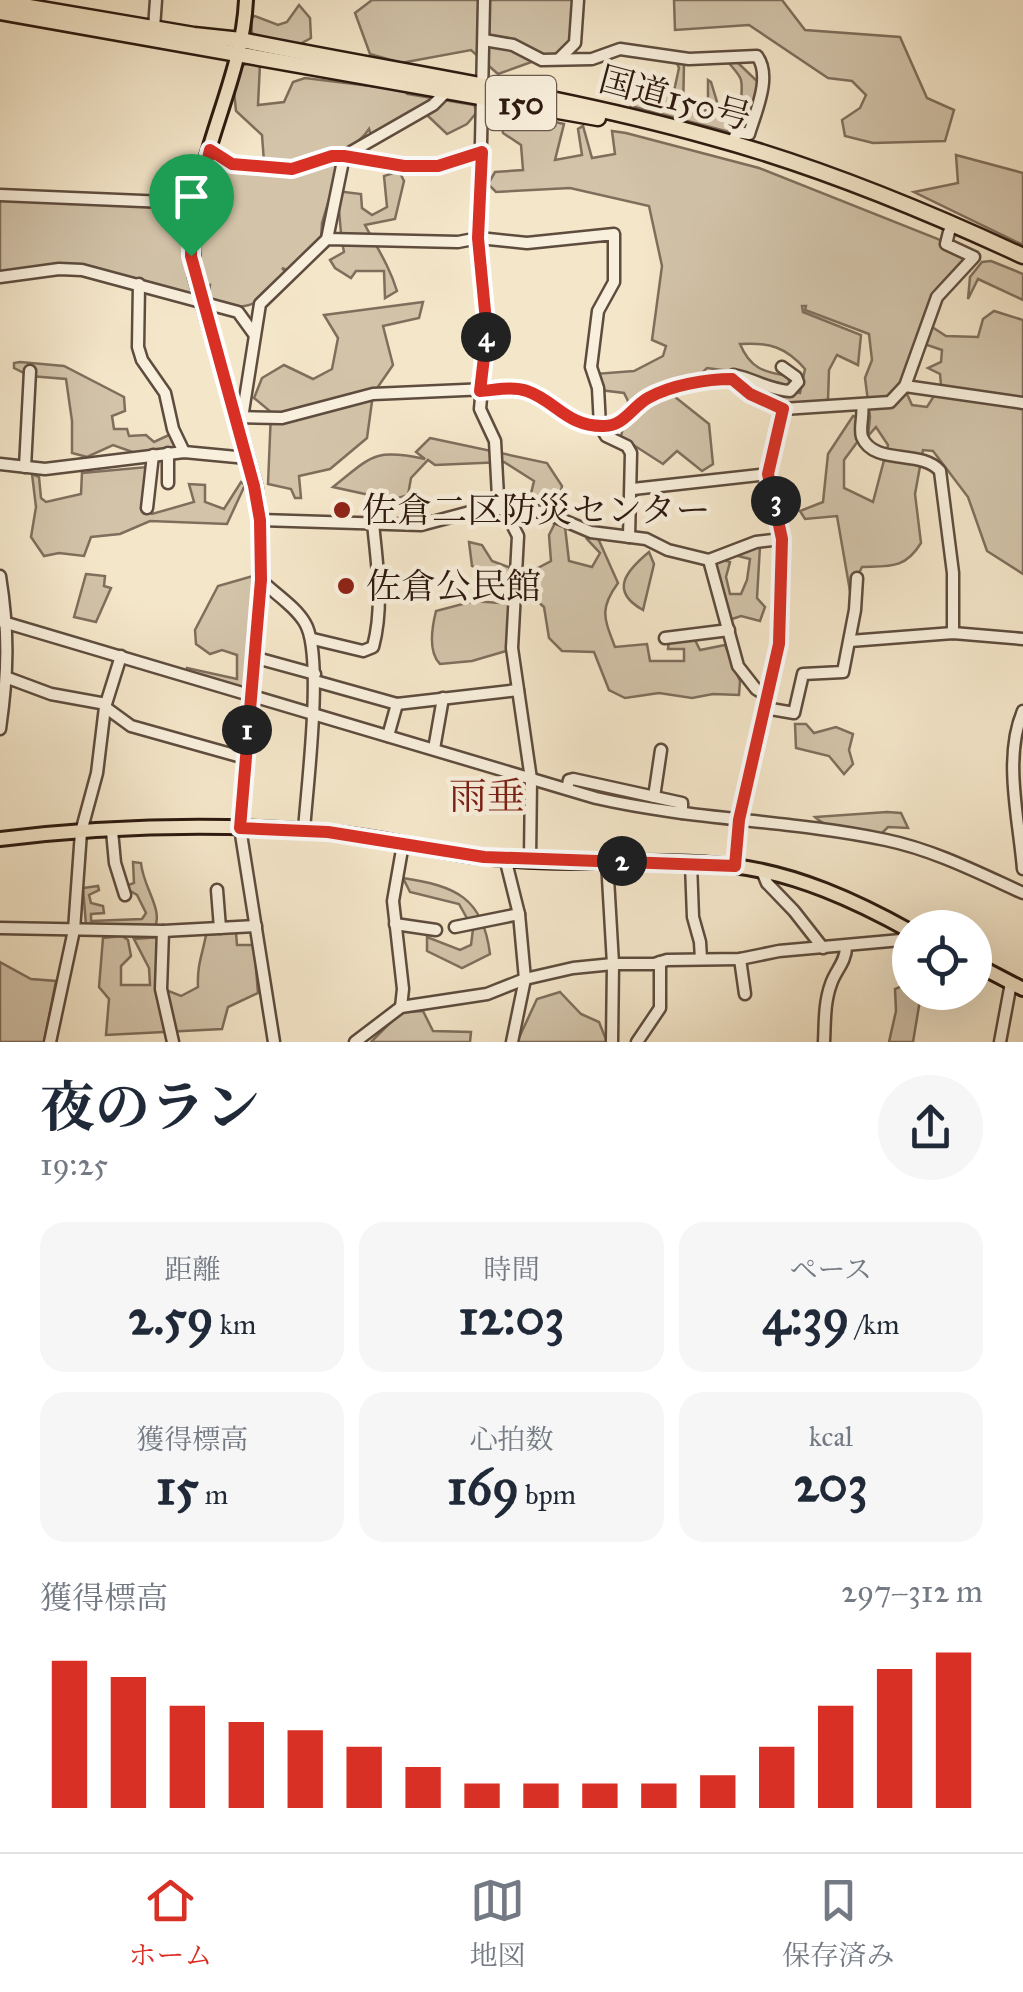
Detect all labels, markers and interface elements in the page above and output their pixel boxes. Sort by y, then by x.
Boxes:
street label: 国道150号 [594,58,755,139]
road number: 150 [486,76,556,130]
pin [149,154,234,257]
icon: arrive [164,169,219,224]
pin: 4 [461,312,511,362]
text: 4 [478,319,494,354]
pin: 3 [751,476,801,526]
text: 3 [770,483,782,518]
place label: 佐倉二区防災センター [362,489,711,532]
marker: 佐倉二区防災センター [331,499,353,521]
place label: 佐倉公民館 [366,565,541,608]
marker: 佐倉公民館 [335,575,357,597]
pin: 1 [222,705,272,755]
text: 1 [241,712,253,747]
district label: 雨垂 [449,773,525,819]
pin: 2 [597,836,647,886]
text: 2 [615,843,629,878]
map controls [892,910,992,1010]
button: locate [892,910,992,1010]
text: 夜のラン [40,1074,260,1141]
button: share [878,1075,983,1180]
text: 19:25 [40,1145,108,1184]
text: 距離 [164,1252,220,1287]
text: 時間 [483,1252,540,1287]
text: ペース [790,1252,872,1287]
text: 2.59 [128,1287,214,1348]
text: 12:03 [458,1287,565,1348]
text: 4:39 [762,1287,849,1348]
text: km [214,1307,256,1342]
text: /km [849,1307,900,1342]
text: kcal [809,1419,853,1454]
text: 獲得標高 [136,1422,248,1457]
text: 心拍数 [469,1422,554,1457]
text: 203 [794,1454,868,1515]
text: 15 [156,1457,199,1518]
text: 169 [447,1457,519,1518]
text: m [199,1477,228,1512]
text: bpm [519,1477,576,1512]
text: 297–312 m [841,1572,983,1611]
text: 獲得標高 [40,1579,168,1618]
tab: ホーム [128,1873,213,1973]
tab: 地図 [469,1873,526,1973]
tab: 保存済み [782,1873,895,1973]

